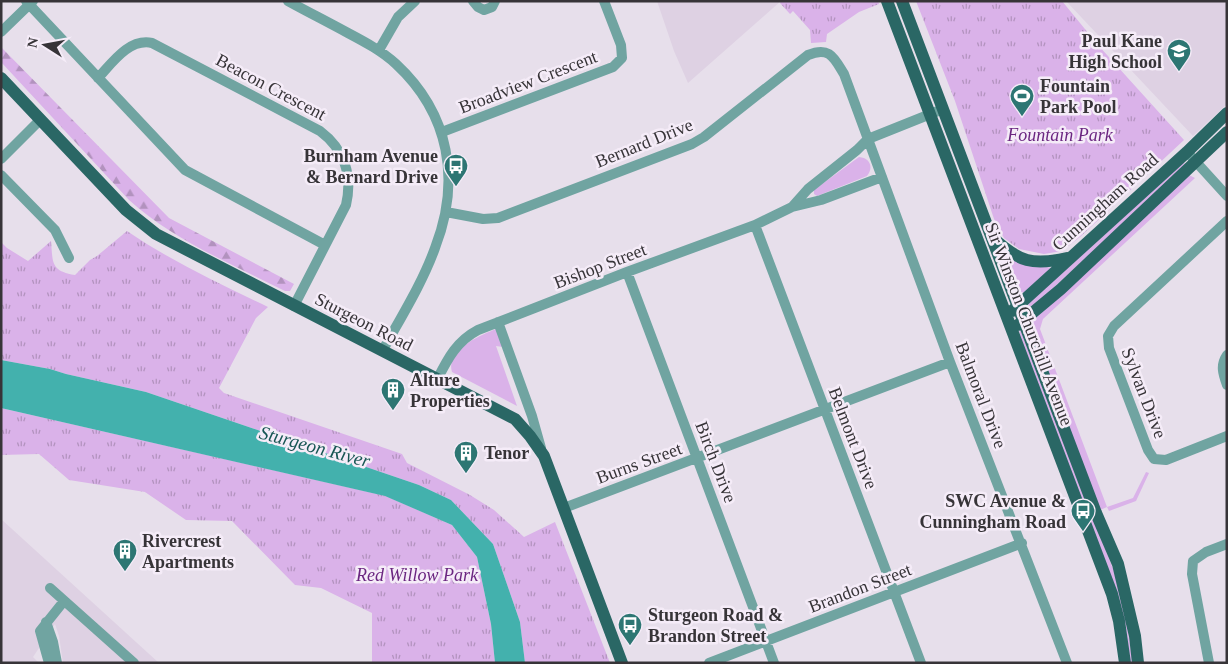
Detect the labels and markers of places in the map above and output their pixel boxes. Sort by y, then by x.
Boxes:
place label: Paul Kane High School [1068,31,1162,72]
school or university icon: Paul Kane High School [1166,38,1192,72]
place label: Fountain Park Pool [1040,76,1117,117]
sports icon: Fountain Park Pool [1009,83,1035,117]
place label: Burnham Avenue & Bernard Drive [304,146,438,187]
bus stop icon: Burnham Avenue & Bernard Drive [443,153,469,187]
place label: Alture Properties [410,370,490,411]
building icon: Alture Properties [380,377,406,411]
building icon: Tenor [453,440,479,474]
place label: Tenor [484,443,529,463]
place label: SWC Avenue & Cunningham Road [919,491,1066,532]
bus stop icon: SWC Avenue & Cunningham Road [1070,498,1096,532]
place label: Rivercrest Apartments [142,531,234,572]
building icon: Rivercrest Apartments [112,538,138,572]
place label: Sturgeon Road & Brandon Street [648,605,783,646]
bus stop icon: Sturgeon Road & Brandon Street [617,612,643,646]

